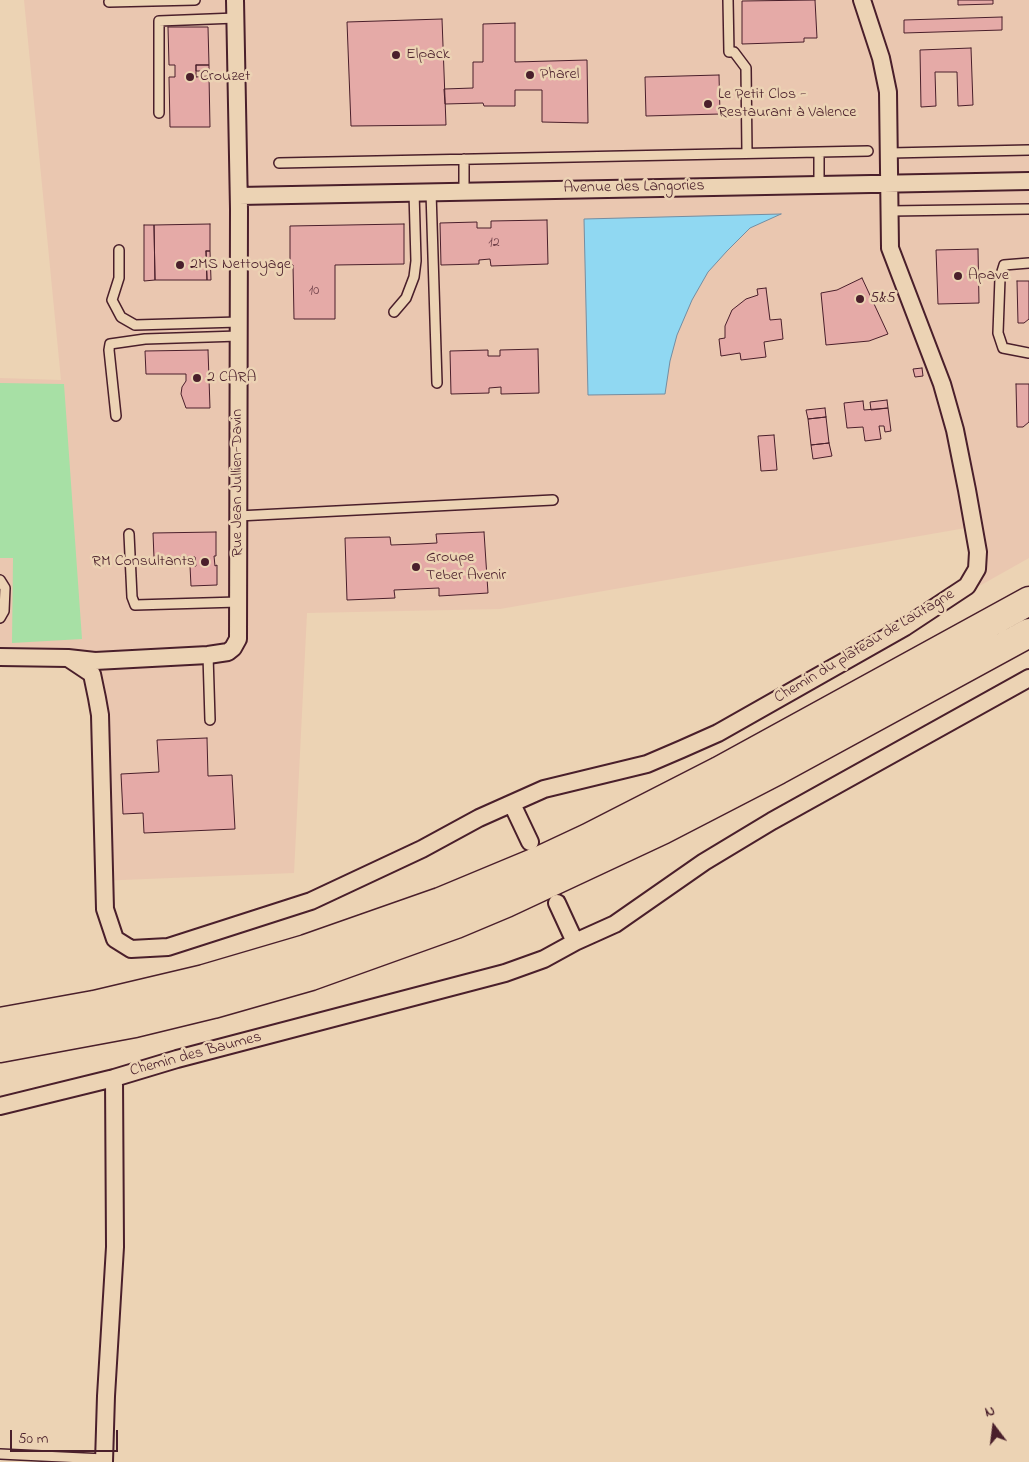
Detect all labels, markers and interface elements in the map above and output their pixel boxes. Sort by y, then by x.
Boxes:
place label: Elpack [406,45,450,65]
marker: Elpack [390,49,402,61]
place label: Pharel [540,65,579,85]
place label: Crouzet [200,67,250,87]
marker: Pharel [524,69,536,81]
marker: Crouzet [184,71,196,83]
place label: Le Petit Clos - Restaurant à Valence [718,85,856,123]
marker: Le Petit Clos - Restaurant à Valence [702,98,714,110]
street label: Avenue des Langories [563,177,705,199]
house number: 12 [488,236,500,252]
place label: 2MS Nettoyage [190,255,291,275]
marker: 2MS Nettoyage [174,259,186,271]
place label: Apave [968,266,1009,286]
marker: Apave [952,270,964,282]
house number: 10 [309,284,319,300]
place label: 5&5 [870,289,896,309]
marker: 5&5 [854,293,866,305]
place label: 2 CARA [207,368,256,388]
marker: 2 CARA [191,372,203,384]
street label: Rue Jean Jullien-Davin [228,409,248,557]
place label: Groupe Teber Avenir [426,548,506,586]
place label: RM Consultants [92,552,195,572]
marker: RM Consultants [199,556,211,568]
marker: Groupe Teber Avenir [410,561,422,573]
street label: Chemin du plateau de Lautagne [771,586,959,708]
street label: Chemin des Baumes [128,1028,264,1082]
text: N [983,1401,997,1423]
north arrow [969,1402,1019,1452]
scale bar [12,1420,120,1452]
text: 50 m [18,1428,48,1450]

